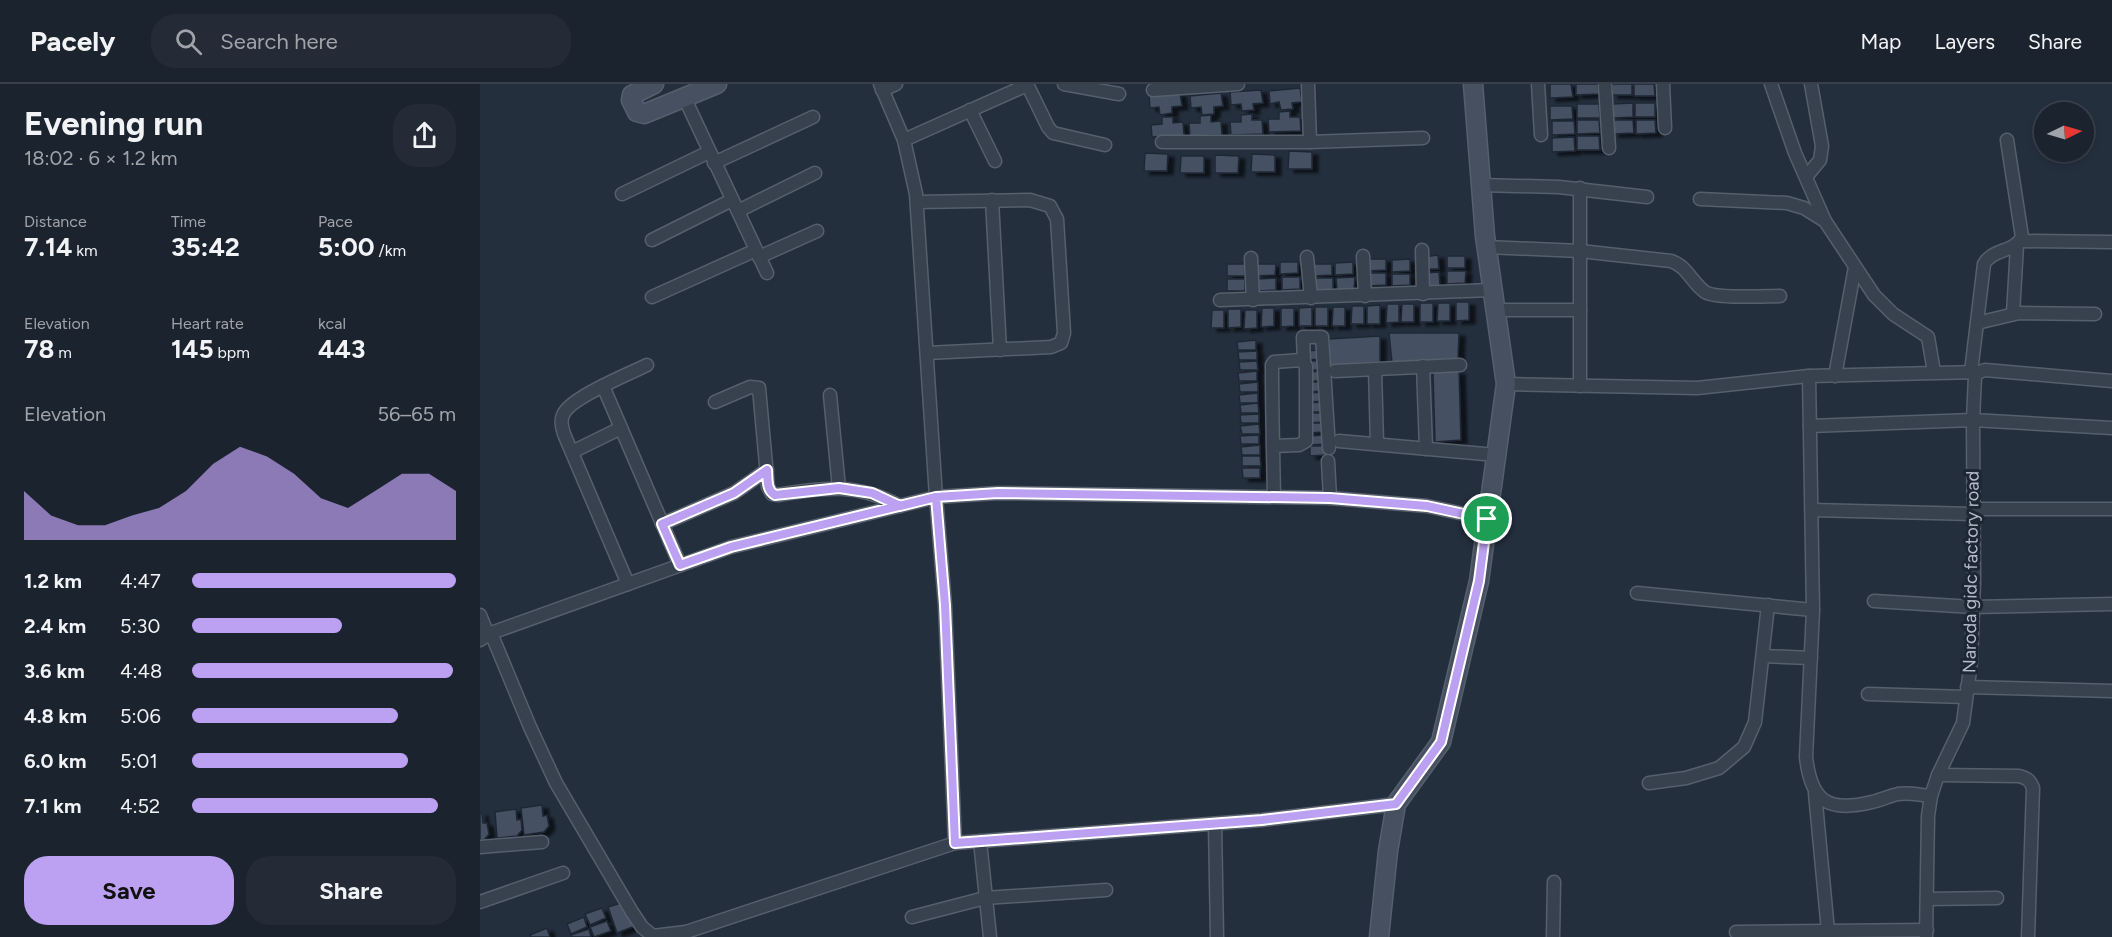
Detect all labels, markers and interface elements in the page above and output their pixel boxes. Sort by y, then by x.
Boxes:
search box [151,14,571,68]
text: Pacely [30,24,115,58]
icon: search [172,25,205,58]
text: Search here [220,28,338,55]
text: Map [1861,29,1901,54]
text: Layers [1934,29,1995,54]
text: Share [2028,29,2082,54]
north arrow [2034,102,2094,162]
map controls [2034,102,2094,162]
text: Evening run [24,104,203,143]
button: share [393,104,456,167]
text: 18:02 · 6 × 1.2 km [24,146,177,170]
text: Distance [24,212,87,231]
text: Time [171,212,206,231]
text: Pace [318,212,353,231]
text: 7.14 [24,231,72,263]
text: 35:42 [171,231,240,263]
text: 5:00 [318,231,375,263]
text: km [72,241,98,260]
text: /km [375,241,406,260]
text: Elevation [24,314,90,333]
text: Heart rate [171,314,244,333]
text: kcal [318,314,346,333]
text: 78 [24,333,54,365]
text: 145 [171,333,214,365]
text: 443 [318,333,365,365]
text: m [54,343,72,362]
text: bpm [214,343,250,362]
text: Elevation [24,402,106,426]
text: 56–65 m [377,402,456,426]
street label: Naroda gidc factory road [1958,471,1984,673]
pin [1461,493,1512,544]
icon: arrive [1470,502,1503,535]
text: 1.2 km [24,569,82,593]
text: 4:47 [120,569,161,593]
text: 2.4 km [24,614,86,638]
text: 5:30 [120,614,160,638]
text: 3.6 km [24,659,85,683]
text: 4:48 [120,659,162,683]
text: 4.8 km [24,704,87,728]
text: 5:06 [120,704,161,728]
text: 6.0 km [24,749,86,773]
text: 5:01 [120,749,158,773]
text: 7.1 km [24,794,81,818]
text: 4:52 [120,794,160,818]
button: Save [24,856,234,925]
button: Share [246,856,456,925]

